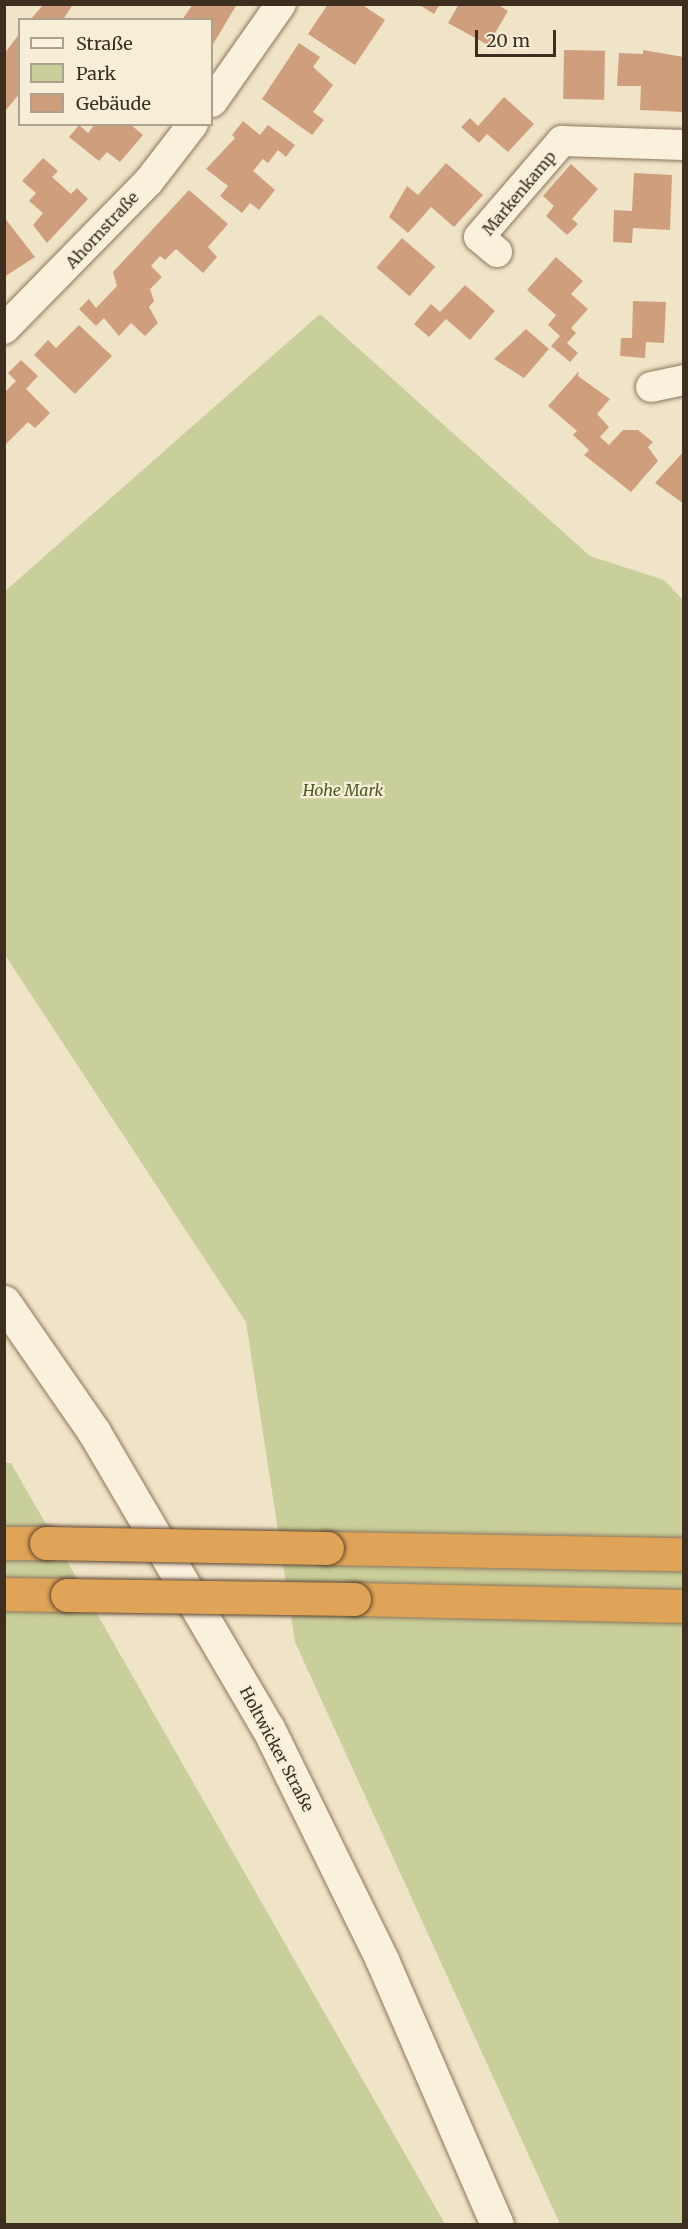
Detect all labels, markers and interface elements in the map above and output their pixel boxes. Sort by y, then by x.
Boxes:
legend [18,18,213,126]
scale bar [478,18,559,56]
text: 20 m [486,29,530,52]
text: Straße [76,32,133,55]
text: Park [76,62,116,85]
text: Gebäude [76,92,151,115]
street label: Markenkamp [478,147,560,239]
street label: Ahornstraße [62,188,142,272]
park label: Hohe Mark [303,780,383,800]
street label: Holtwicker Straße [236,1683,318,1815]

